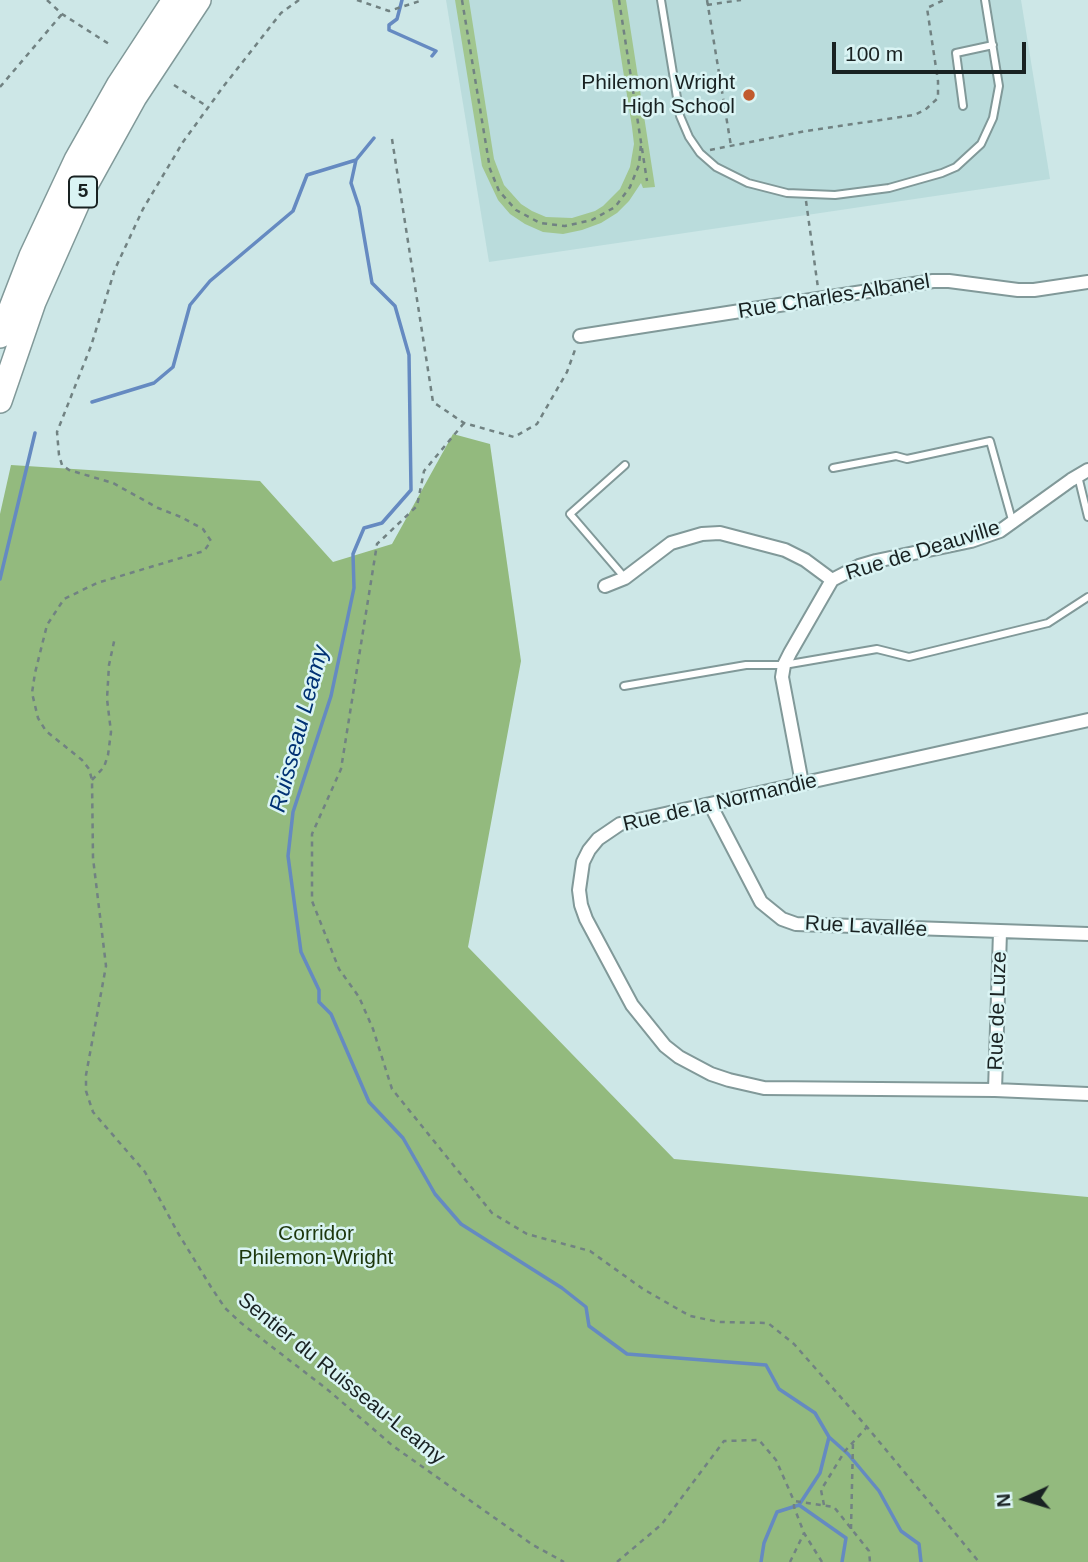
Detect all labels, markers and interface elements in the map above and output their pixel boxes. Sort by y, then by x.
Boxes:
scale bar [836,28,1030,72]
text: 100 m [845,42,903,65]
place label: Philemon Wright High School [581,70,735,120]
marker: Philemon Wright High School [741,87,757,103]
road number: 5 [69,176,97,208]
street label: Rue Charles-Albanel [736,269,932,325]
street label: Rue de Deauville [843,516,1003,586]
water label: Ruisseau Leamy [265,643,335,815]
street label: Rue de la Normandie [620,768,820,838]
street label: Rue Lavallée [804,911,928,943]
street label: Rue de Luze [983,951,1013,1071]
park label: Corridor Philemon-Wright [239,1221,393,1271]
street label: Sentier du Ruisseau-Leamy [232,1288,450,1470]
north arrow [990,1464,1060,1534]
text: N [993,1493,1015,1508]

